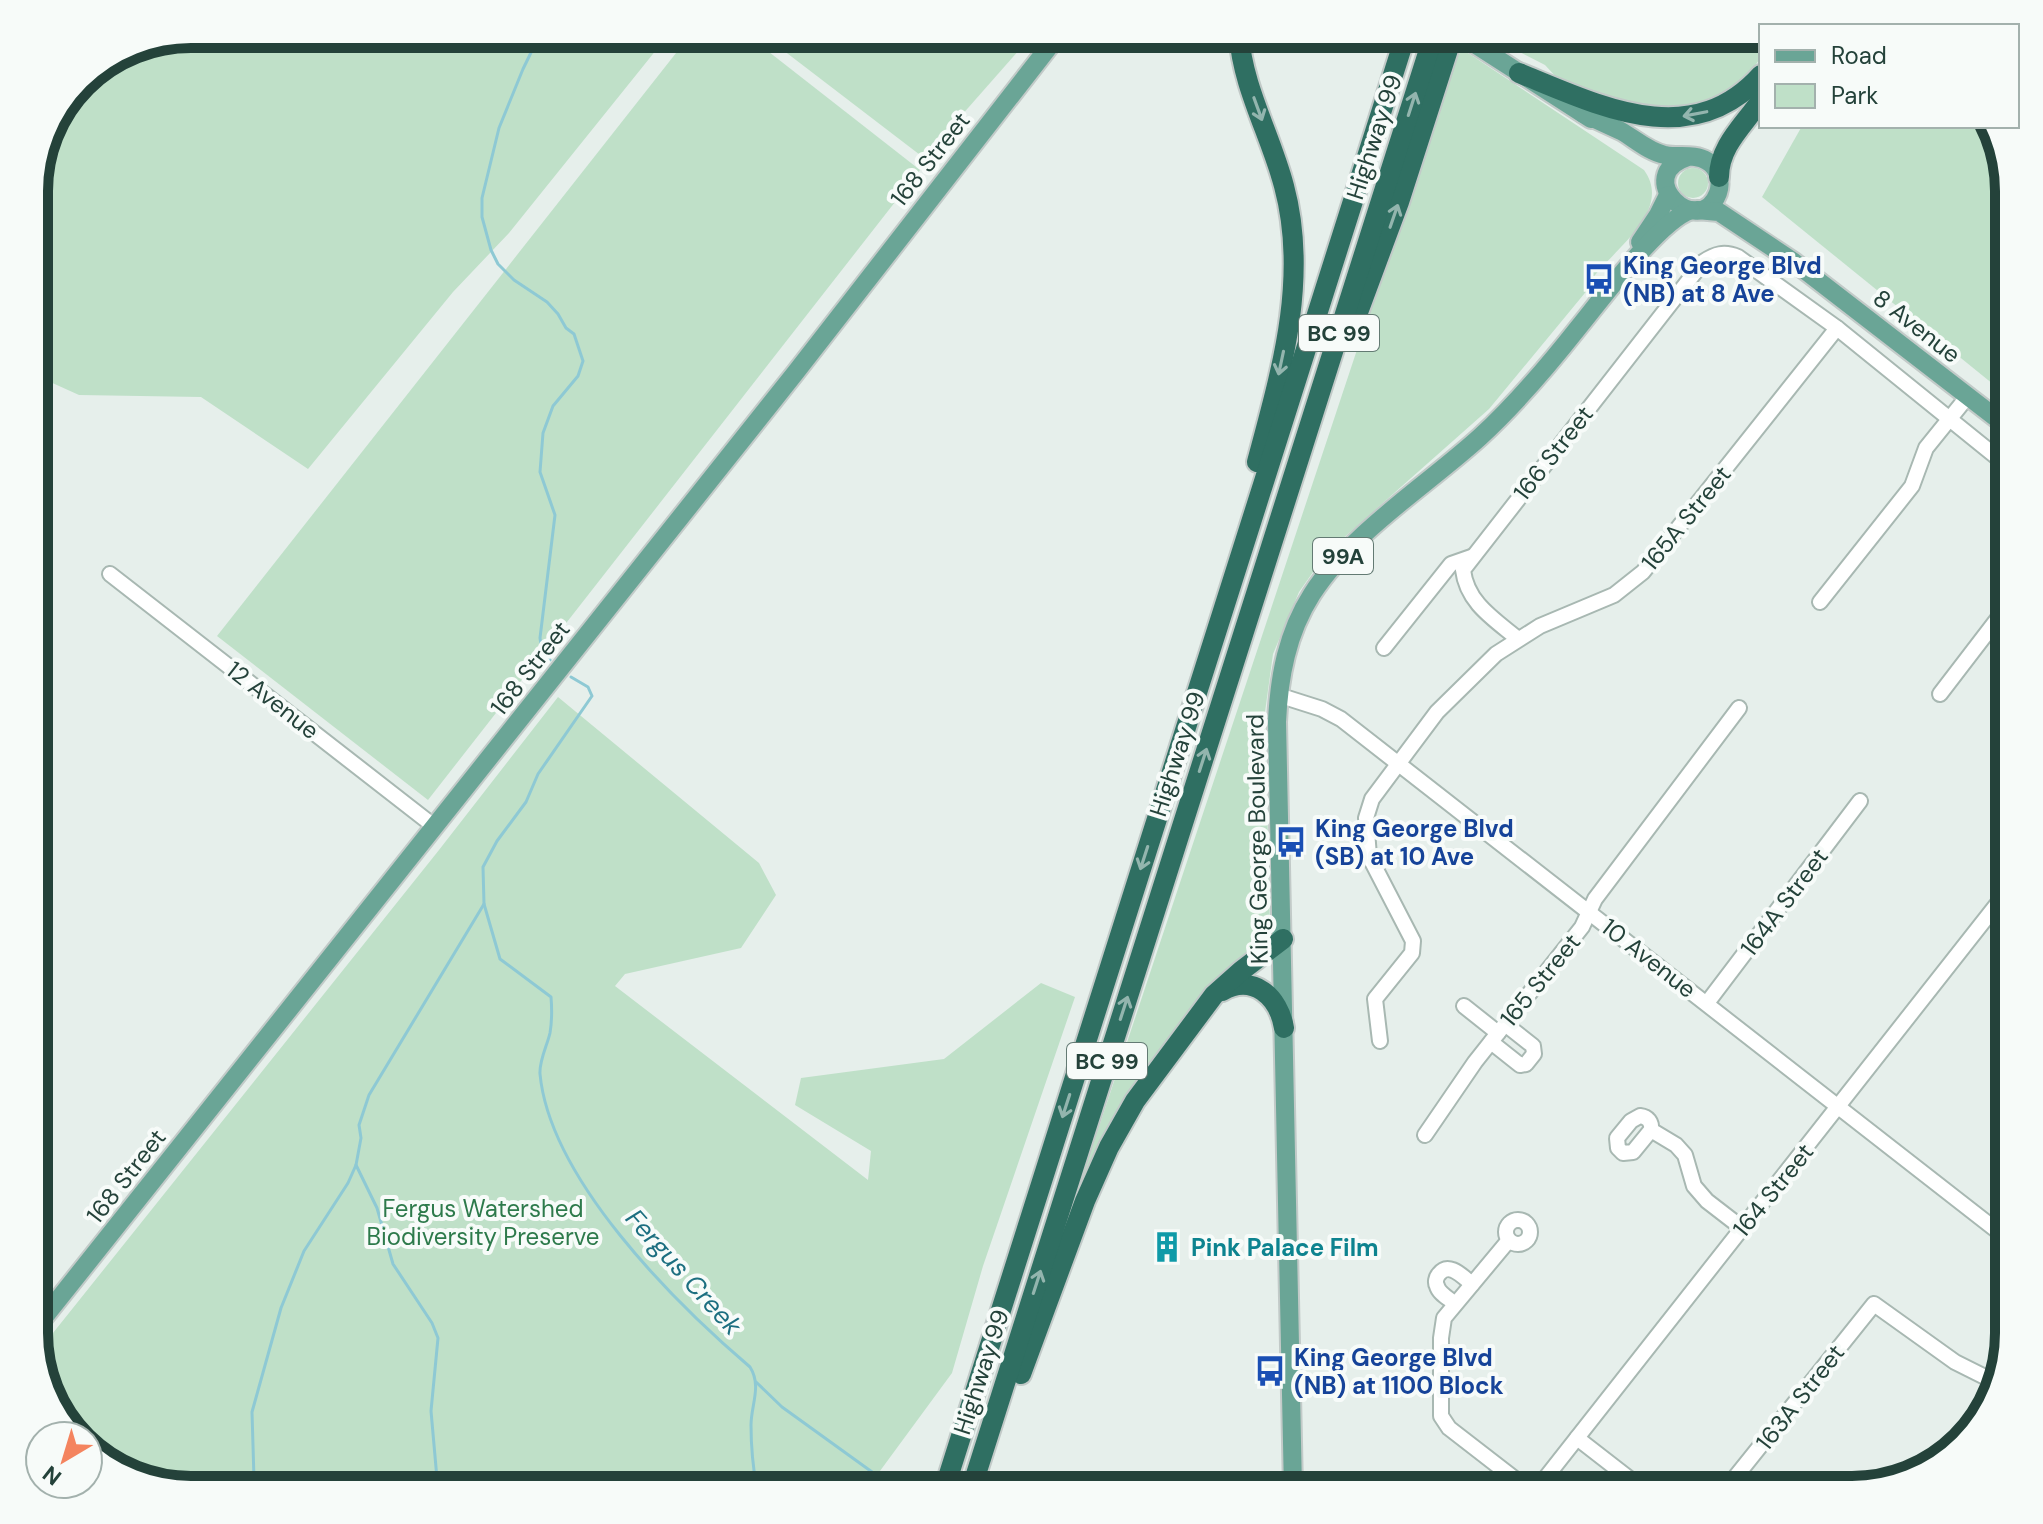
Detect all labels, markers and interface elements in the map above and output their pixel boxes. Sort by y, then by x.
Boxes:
legend [1759,24,2019,128]
text: Road [1831,40,1887,71]
street label: Highway 99 [1339,71,1409,203]
text: Park [1831,80,1878,111]
one-way arrow [1405,91,1420,116]
one-way arrow [1252,96,1267,121]
street label: 168 Street [883,106,977,212]
one-way arrow [1683,107,1709,122]
one-way arrow [1388,204,1402,229]
place label: King George Blvd (NB) at 8 Ave [1623,250,1822,309]
bus stop icon: King George Blvd (NB) at 8 Ave [1582,262,1616,296]
street label: 8 Avenue [1867,282,1967,370]
road number: BC 99 [1299,315,1379,351]
one-way arrow [1273,349,1288,375]
street label: 166 Street [1506,399,1600,507]
street label: 165A Street [1634,459,1738,577]
road number: 99A [1313,538,1373,574]
street label: 168 Street [483,615,577,721]
street label: 12 Avenue [220,654,326,746]
street label: Highway 99 [1142,688,1212,820]
street label: King George Boulevard [1239,714,1275,964]
one-way arrow [1197,748,1211,773]
place label: King George Blvd (SB) at 10 Ave [1315,813,1514,872]
bus stop icon: King George Blvd (SB) at 10 Ave [1274,825,1308,859]
street label: 164A Street [1733,842,1835,962]
one-way arrow [1136,845,1151,870]
street label: 10 Avenue [1595,911,1703,1005]
street label: 165 Street [1493,927,1587,1033]
one-way arrow [1117,995,1132,1021]
road number: BC 99 [1067,1043,1147,1079]
one-way arrow [1058,1093,1072,1118]
street label: 168 Street [79,1123,173,1229]
street label: 164 Street [1726,1137,1820,1243]
park label: Fergus Watershed Biodiversity Preserve [367,1193,600,1252]
water label: Fergus Creek [618,1202,750,1343]
building icon: Pink Palace Film [1150,1230,1184,1264]
place label: Pink Palace Film [1191,1232,1379,1263]
one-way arrow [1030,1270,1045,1296]
street label: Highway 99 [946,1306,1016,1438]
street label: 163A Street [1749,1338,1851,1456]
place label: King George Blvd (NB) at 1100 Block [1294,1342,1504,1401]
bus stop icon: King George Blvd (NB) at 1100 Block [1253,1354,1287,1388]
north arrow [24,1420,104,1500]
text: N [37,1459,67,1492]

